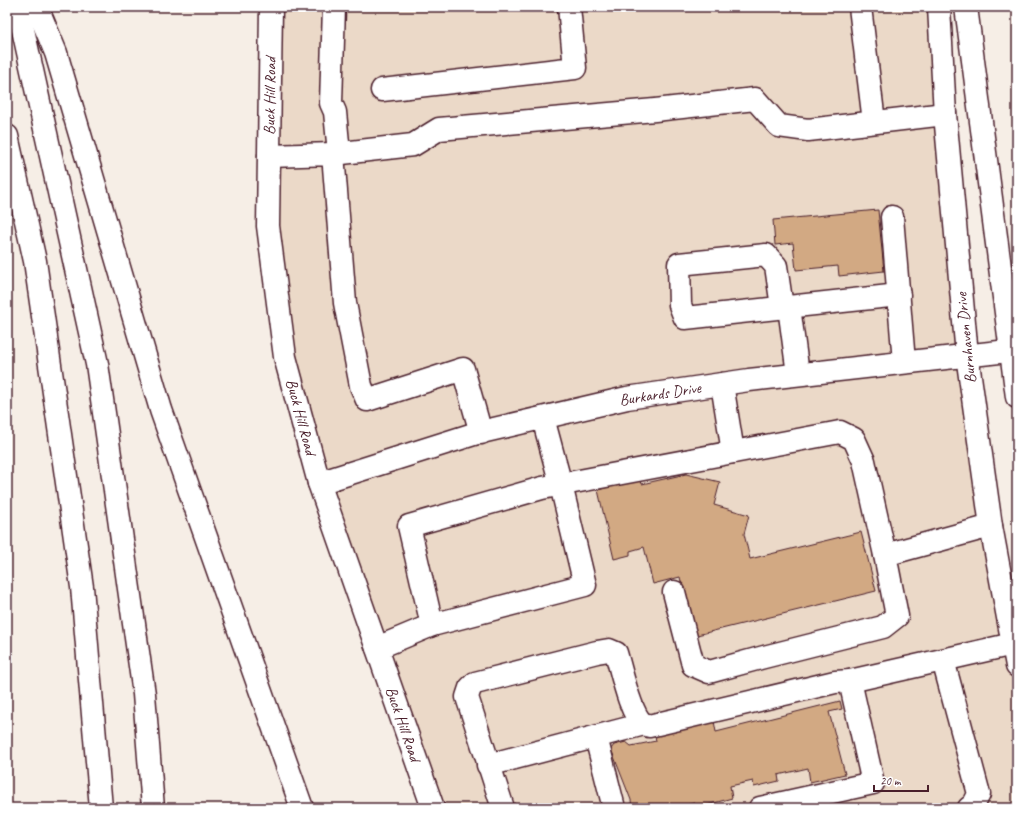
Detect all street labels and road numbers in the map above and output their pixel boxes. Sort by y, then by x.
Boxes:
street label: Buck Hill Road [259,54,281,135]
street label: Burnhaven Drive [951,290,981,384]
street label: Buck Hill Road [281,377,321,460]
street label: Burkards Drive [618,377,704,410]
street label: Buck Hill Road [381,684,426,767]

